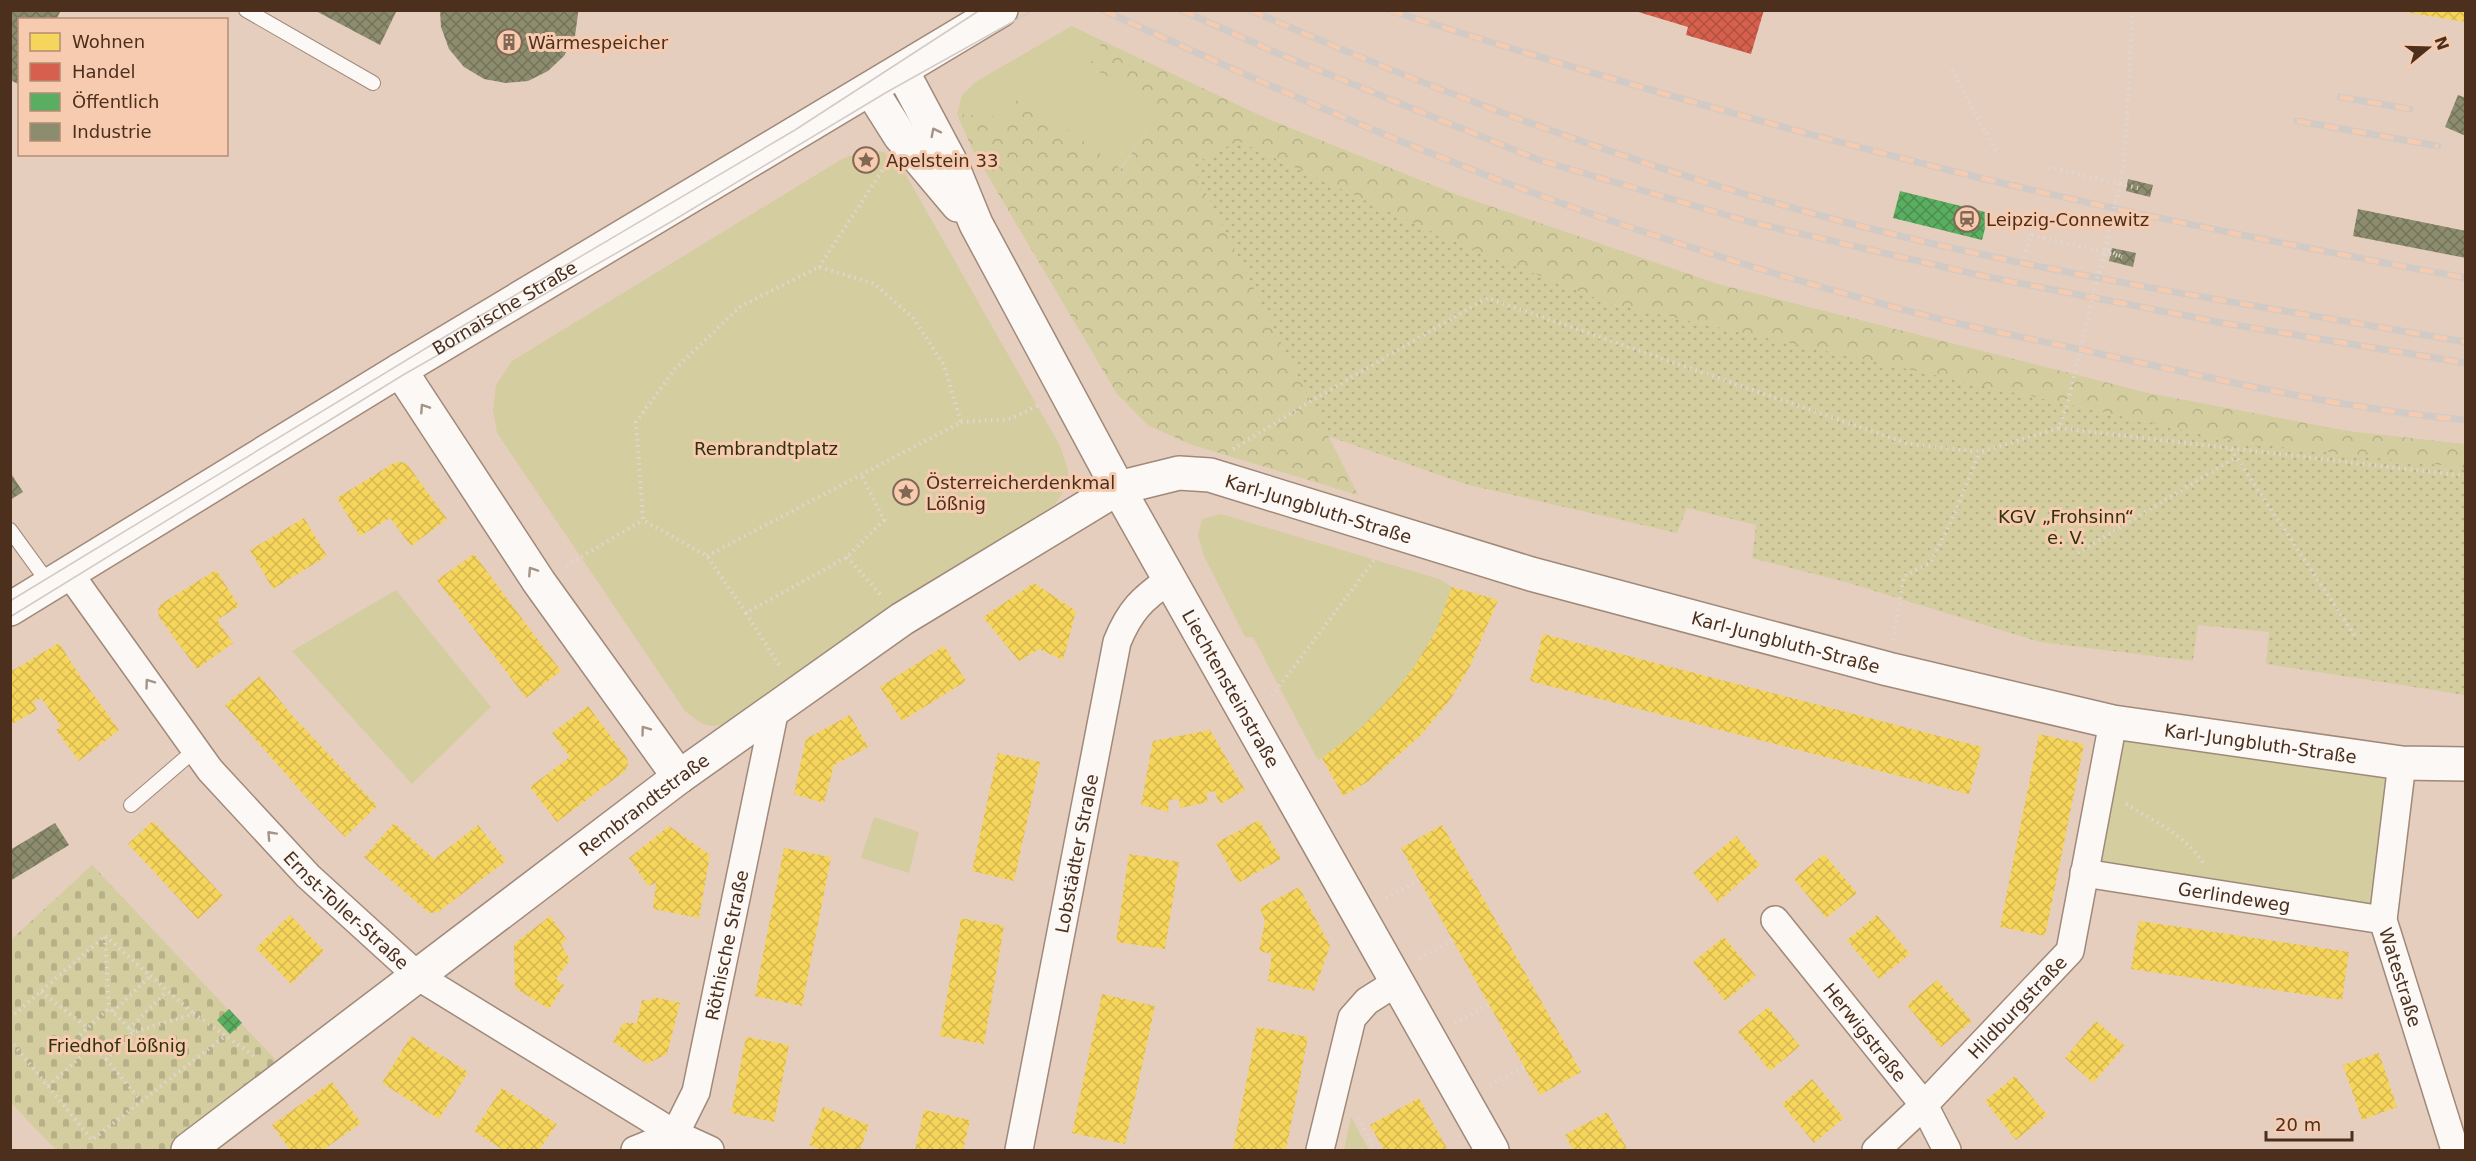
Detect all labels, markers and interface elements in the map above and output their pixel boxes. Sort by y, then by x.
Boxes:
legend [18,18,228,156]
north arrow [2398,18,2458,78]
building icon: Wärmespeicher [494,27,524,57]
text: Wohnen [72,31,145,52]
place label: Wärmespeicher [528,32,669,53]
text: N [2431,34,2453,53]
text: Handel [72,61,135,82]
text: Öffentlich [72,91,159,112]
text: Industrie [72,121,151,142]
one-way arrow [931,127,943,138]
place icon: Apelstein 33 [851,145,881,175]
place label: Apelstein 33 [886,150,998,171]
station icon: Leipzig-Connewitz [1952,204,1982,234]
place label: Leipzig-Connewitz [1986,209,2149,230]
street label: Bornaische Straße [428,256,580,359]
one-way arrow [420,404,431,415]
park label: Rembrandtplatz [694,438,838,459]
street label: Karl-Jungbluth-Straße [1223,470,1414,547]
place label: Österreicherdenkmal Lößnig [926,472,1115,514]
place icon: Österreicherdenkmal Lößnig [891,477,921,507]
park label: KGV „Frohsinn“ e. V. [1998,506,2134,548]
one-way arrow [528,566,539,577]
street label: Liechtensteinstraße [1178,606,1284,771]
street label: Karl-Jungbluth-Straße [1689,607,1882,677]
one-way arrow [145,679,156,690]
street label: Karl-Jungbluth-Straße [2163,719,2358,767]
one-way arrow [641,725,652,736]
street label: Rembrandtstraße [574,749,713,860]
street label: Lobstädter Straße [1051,772,1102,935]
one-way arrow [267,831,278,842]
street label: Ernst-Toller-Straße [280,847,413,973]
street label: Röthische Straße [701,868,752,1022]
street label: Gerlindeweg [2176,877,2292,916]
street label: Watestraße [2375,925,2426,1029]
street label: Hildburgstraße [1963,951,2071,1063]
street label: Herwigstraße [1819,979,1911,1086]
park label: Friedhof Lößnig [48,1035,186,1056]
scale bar [2266,1104,2352,1142]
text: 20 m [2275,1114,2321,1135]

